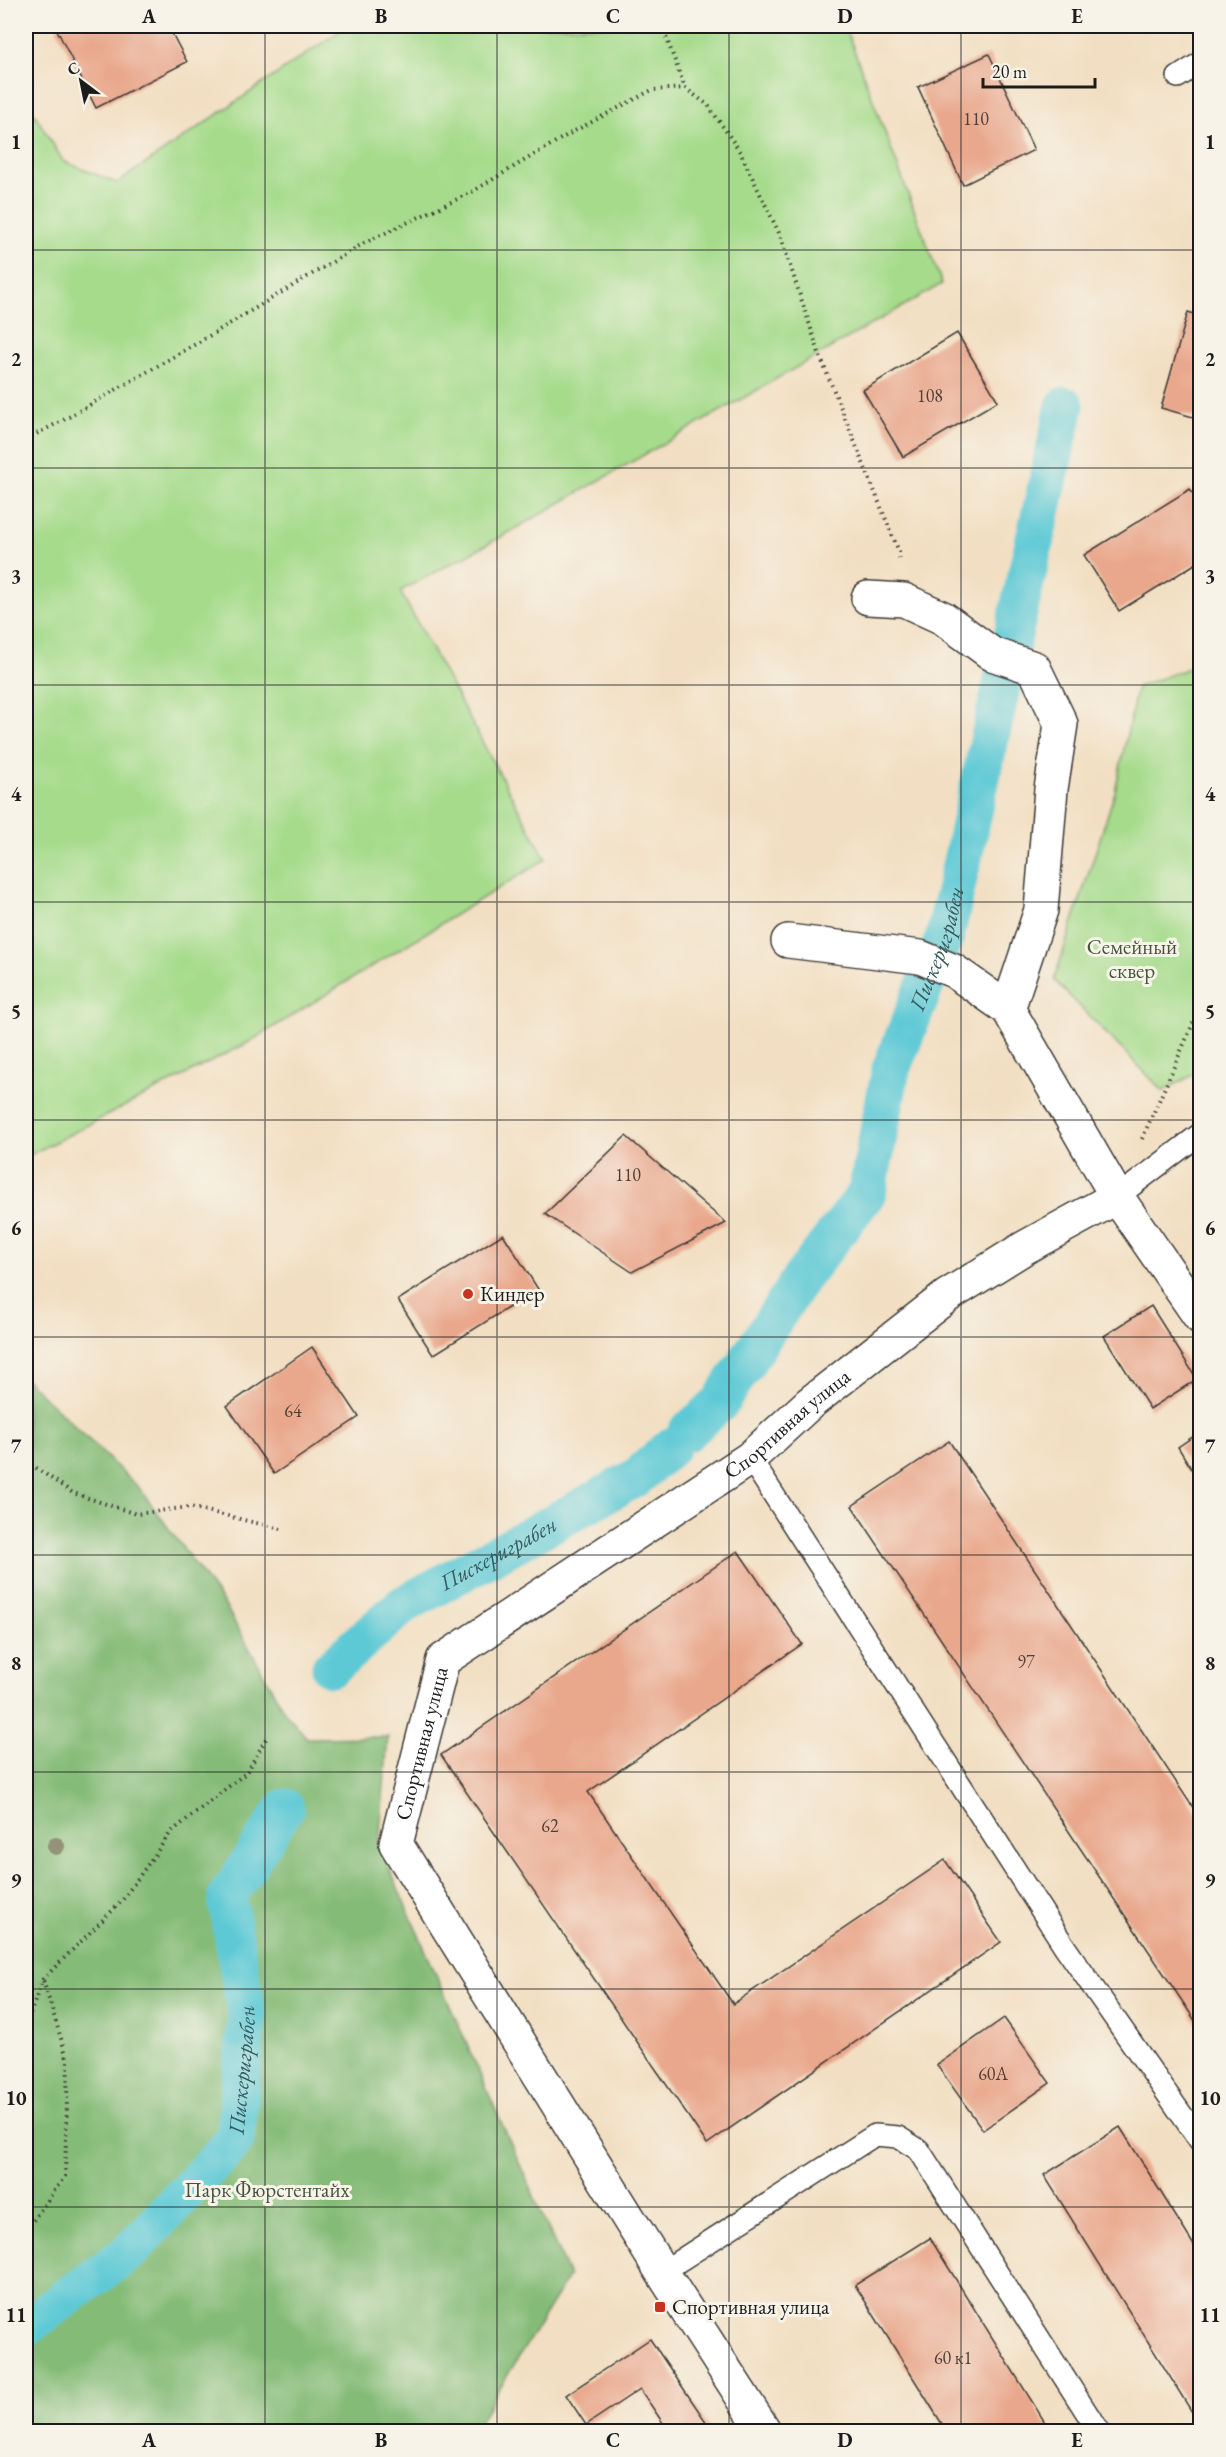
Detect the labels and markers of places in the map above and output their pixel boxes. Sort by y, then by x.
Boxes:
place label: Киндер [480,1280,545,1307]
marker: Киндер [461,1287,475,1301]
place label: Спортивная улица [672,2293,830,2320]
marker: Спортивная улица [653,2300,667,2314]

